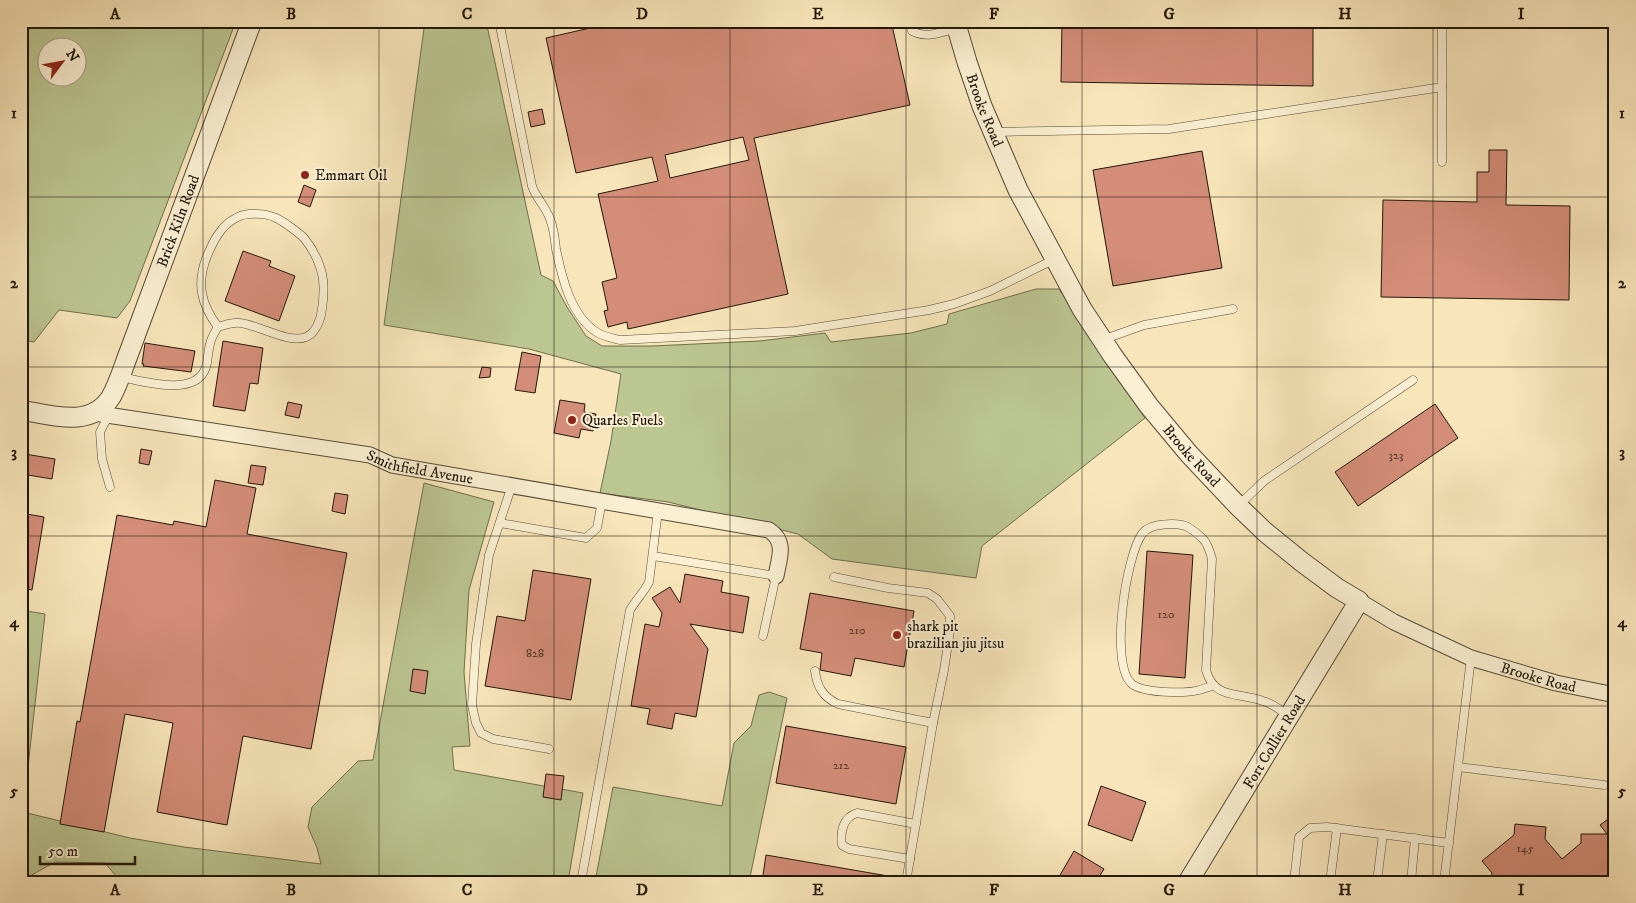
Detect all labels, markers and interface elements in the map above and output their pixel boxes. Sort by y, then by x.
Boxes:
text: A [109,4,121,24]
text: B [286,4,296,24]
text: C [462,4,472,24]
text: D [636,4,648,24]
text: E [812,4,824,24]
text: F [989,4,999,24]
text: G [1163,4,1175,24]
text: H [1338,4,1352,24]
text: I [1518,4,1525,24]
north arrow [38,38,88,88]
text: N [61,46,83,66]
street label: Brooke Road [962,71,1008,150]
text: 1 [11,103,17,123]
text: 1 [1619,103,1625,123]
place label: Emmart Oil [315,166,388,185]
marker: Emmart Oil [299,169,311,181]
street label: Brick Kiln Road [153,172,204,270]
text: 2 [10,273,19,293]
text: 2 [1618,273,1627,293]
place label: Quarles Fuels [582,411,663,430]
marker: Quarles Fuels [566,414,578,426]
street label: Brooke Road [1158,421,1224,491]
text: 3 [11,442,17,462]
text: 3 [1619,442,1625,462]
street label: Smithfield Avenue [363,446,474,489]
house number: 323 [1389,448,1403,463]
house number: 120 [1158,607,1174,622]
text: 4 [8,612,19,632]
text: 4 [1616,612,1627,632]
place label: shark pit brazilian jiu jitsu [907,617,1004,653]
house number: 210 [849,623,865,638]
marker: shark pit brazilian jiu jitsu [891,629,903,641]
house number: 828 [526,646,544,661]
street label: Brooke Road [1498,658,1578,697]
street label: Fort Collier Road [1239,692,1310,792]
house number: 212 [833,758,849,773]
text: 5 [9,781,18,801]
text: 5 [1617,781,1626,801]
scale bar [40,833,135,865]
house number: 145 [1516,841,1534,856]
text: 50 m [48,842,78,861]
text: A [109,880,121,900]
text: B [286,880,296,900]
text: C [462,880,472,900]
text: D [636,880,648,900]
text: E [812,880,824,900]
text: F [989,880,999,900]
text: G [1163,880,1175,900]
text: H [1338,880,1352,900]
text: I [1518,880,1525,900]

